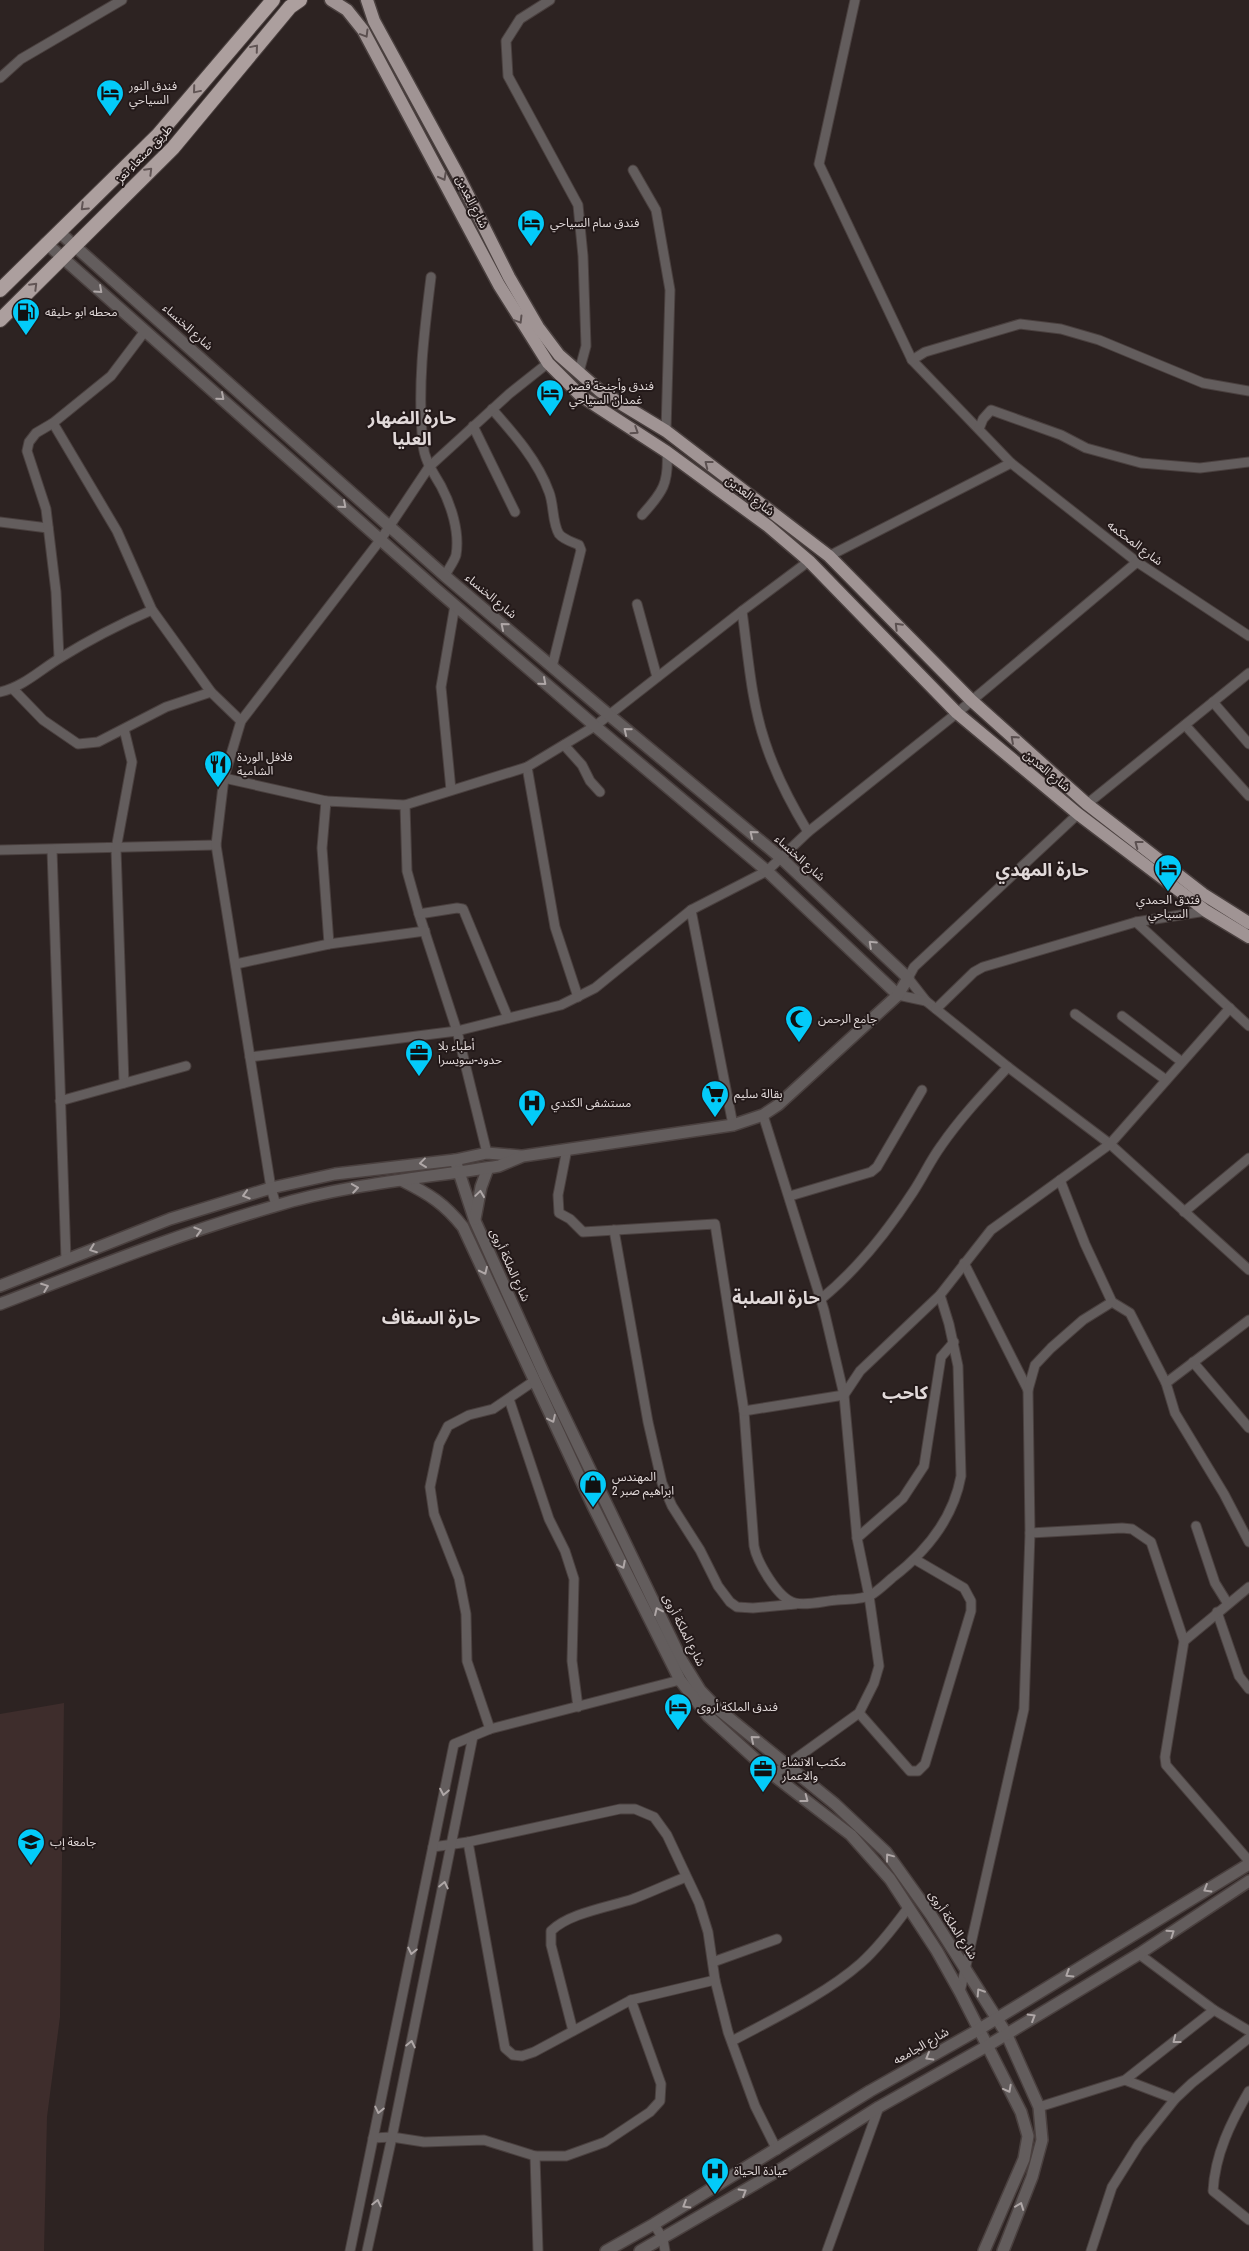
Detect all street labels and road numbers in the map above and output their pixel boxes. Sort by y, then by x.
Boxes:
street label: طريق صنعاء تعز [111,121,176,187]
street label: شارع العدين [451,173,492,232]
street label: شارع الخنساء [159,300,217,355]
street label: شارع العدين [722,472,778,520]
street label: شارع المحكمه [1103,517,1166,570]
street label: شارع الخنساء [461,570,520,623]
street label: شارع العدين [1019,747,1074,796]
street label: شارع الخنساء [771,831,829,886]
street label: شارع الملكة أروى [485,1226,534,1305]
street label: شارع الملكة أروى [658,1591,709,1669]
street label: شارع الملكة أروى [924,1888,981,1963]
street label: شارع الجامعه [890,2024,952,2069]

